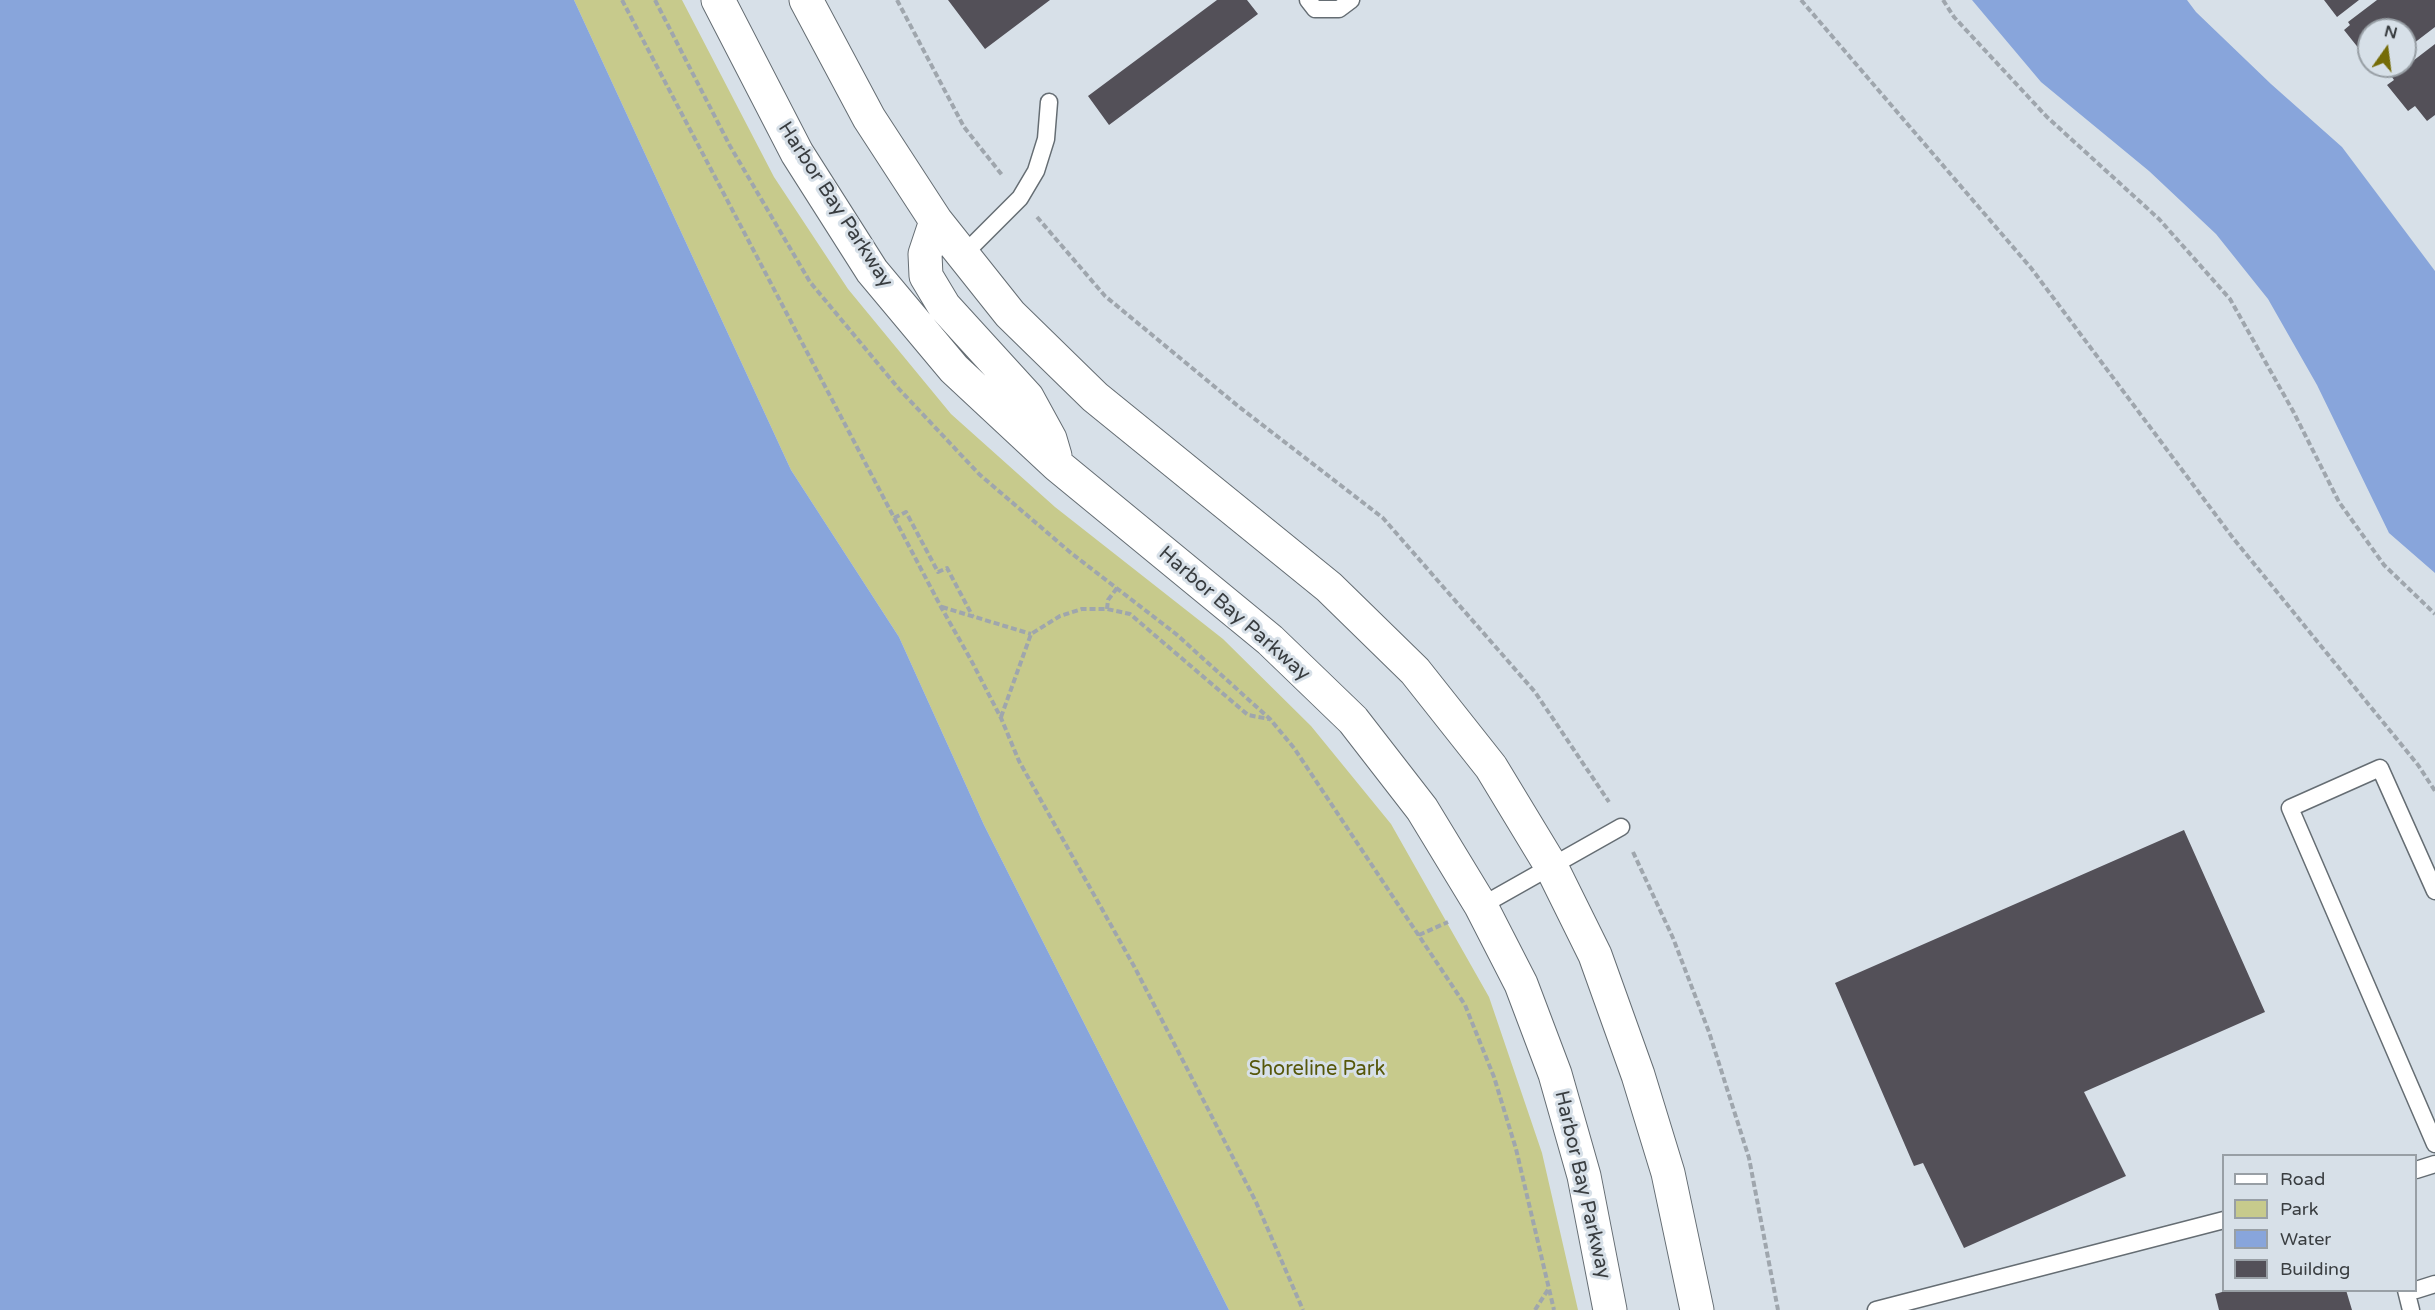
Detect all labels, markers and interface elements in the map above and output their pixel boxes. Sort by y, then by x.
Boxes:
north arrow [2357,18,2417,78]
text: N [2382,21,2400,44]
street label: Harbor Bay Parkway [772,118,898,292]
street label: Harbor Bay Parkway [1153,542,1315,686]
park label: Shoreline Park [1249,1058,1385,1082]
street label: Harbor Bay Parkway [1549,1088,1615,1282]
legend [2222,1154,2417,1292]
text: Road [2280,1168,2325,1190]
text: Park [2280,1198,2318,1220]
text: Water [2280,1228,2331,1250]
text: Building [2280,1258,2350,1280]

